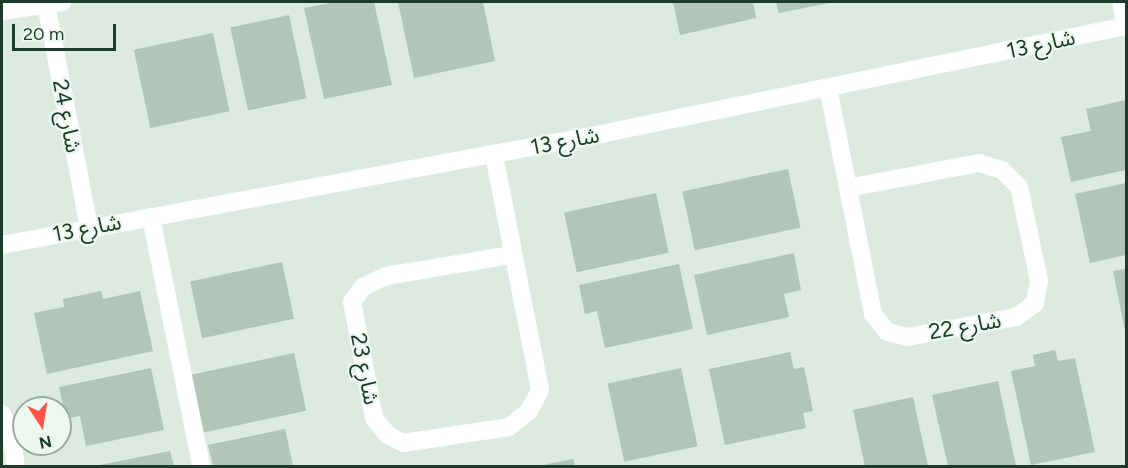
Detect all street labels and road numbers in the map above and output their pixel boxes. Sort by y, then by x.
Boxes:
street label: شارع 13 [1004,24,1078,64]
street label: شارع 24 [47,77,87,155]
street label: شارع 13 [528,121,602,161]
street label: شارع 13 [50,208,124,248]
street label: شارع 22 [927,307,1003,345]
street label: 23 شارع [345,331,385,407]

